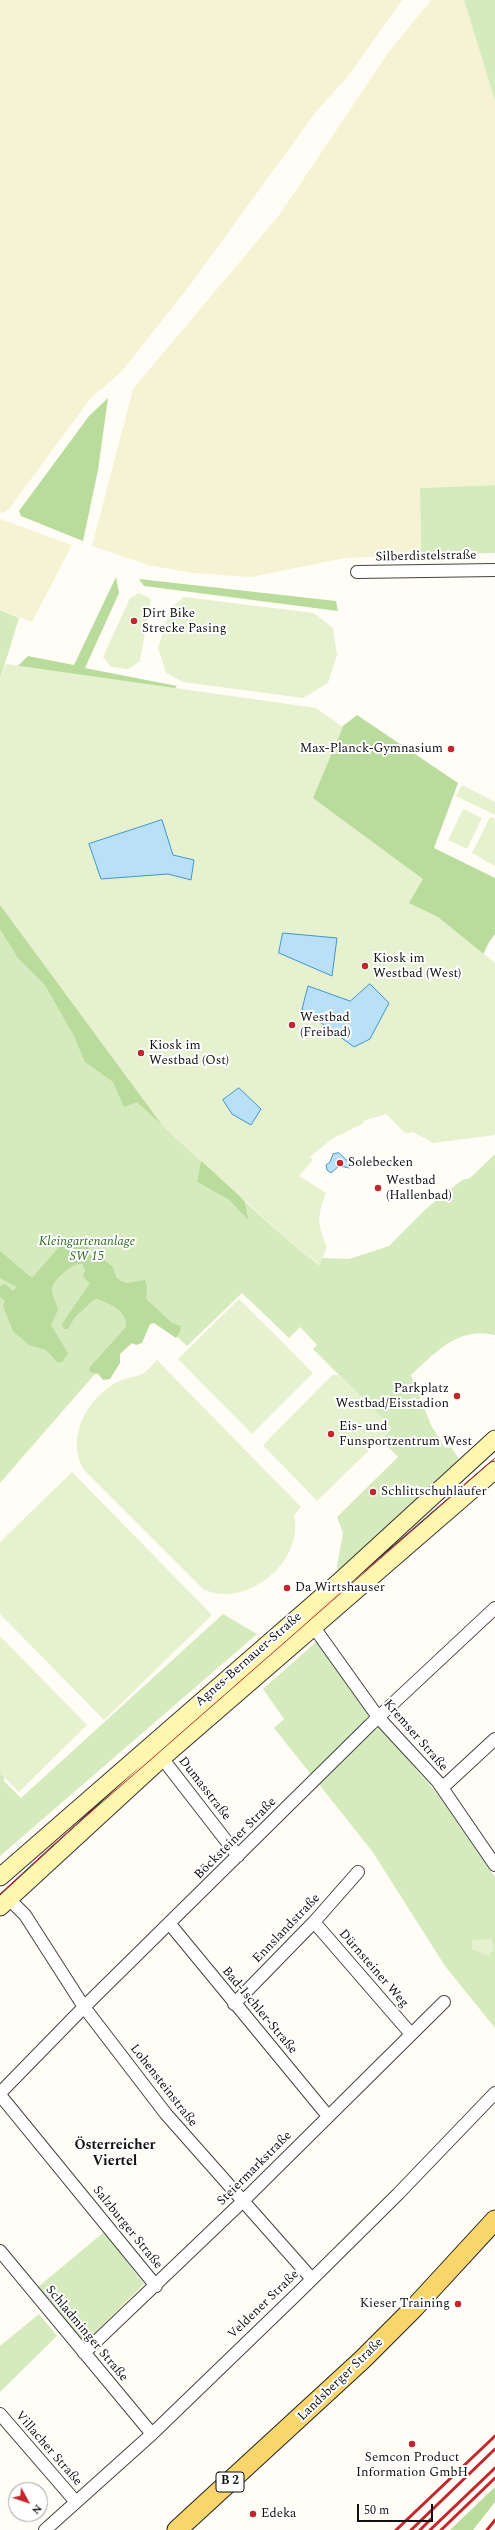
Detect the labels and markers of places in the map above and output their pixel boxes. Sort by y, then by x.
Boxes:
place label: Dirt Bike Strecke Pasing [142,606,227,637]
marker: Dirt Bike Strecke Pasing [129,616,139,626]
place label: Max-Planck-Gymnasium [300,741,443,757]
marker: Max-Planck-Gymnasium [446,744,456,754]
place label: Kiosk im Westbad (West) [373,951,461,982]
marker: Kiosk im Westbad (West) [360,961,370,971]
place label: Westbad (Freibad) [300,1010,351,1041]
marker: Westbad (Freibad) [287,1020,297,1030]
place label: Kiosk im Westbad (Ost) [149,1038,229,1069]
marker: Kiosk im Westbad (Ost) [136,1048,146,1058]
place label: Solebecken [348,1155,413,1171]
marker: Solebecken [335,1158,345,1168]
place label: Westbad (Hallenbad) [386,1173,452,1204]
marker: Westbad (Hallenbad) [373,1183,383,1193]
place label: Parkplatz Westbad/Eisstadion [336,1381,449,1412]
marker: Parkplatz Westbad/Eisstadion [452,1391,462,1401]
place label: Eis- und Funsportzentrum West [339,1419,472,1450]
marker: Eis- und Funsportzentrum West [326,1429,336,1439]
place label: Schlittschuhläufer [381,1484,487,1500]
marker: Schlittschuhläufer [368,1487,378,1497]
place label: Da Wirtshauser [295,1580,385,1596]
marker: Da Wirtshauser [282,1583,292,1593]
place label: Kieser Training [360,2296,450,2312]
marker: Kieser Training [453,2299,463,2309]
marker: Semcon Product Information GmbH [407,2439,417,2449]
place label: Semcon Product Information GmbH [356,2450,468,2481]
place label: Edeka [261,2506,296,2522]
marker: Edeka [248,2509,258,2519]

